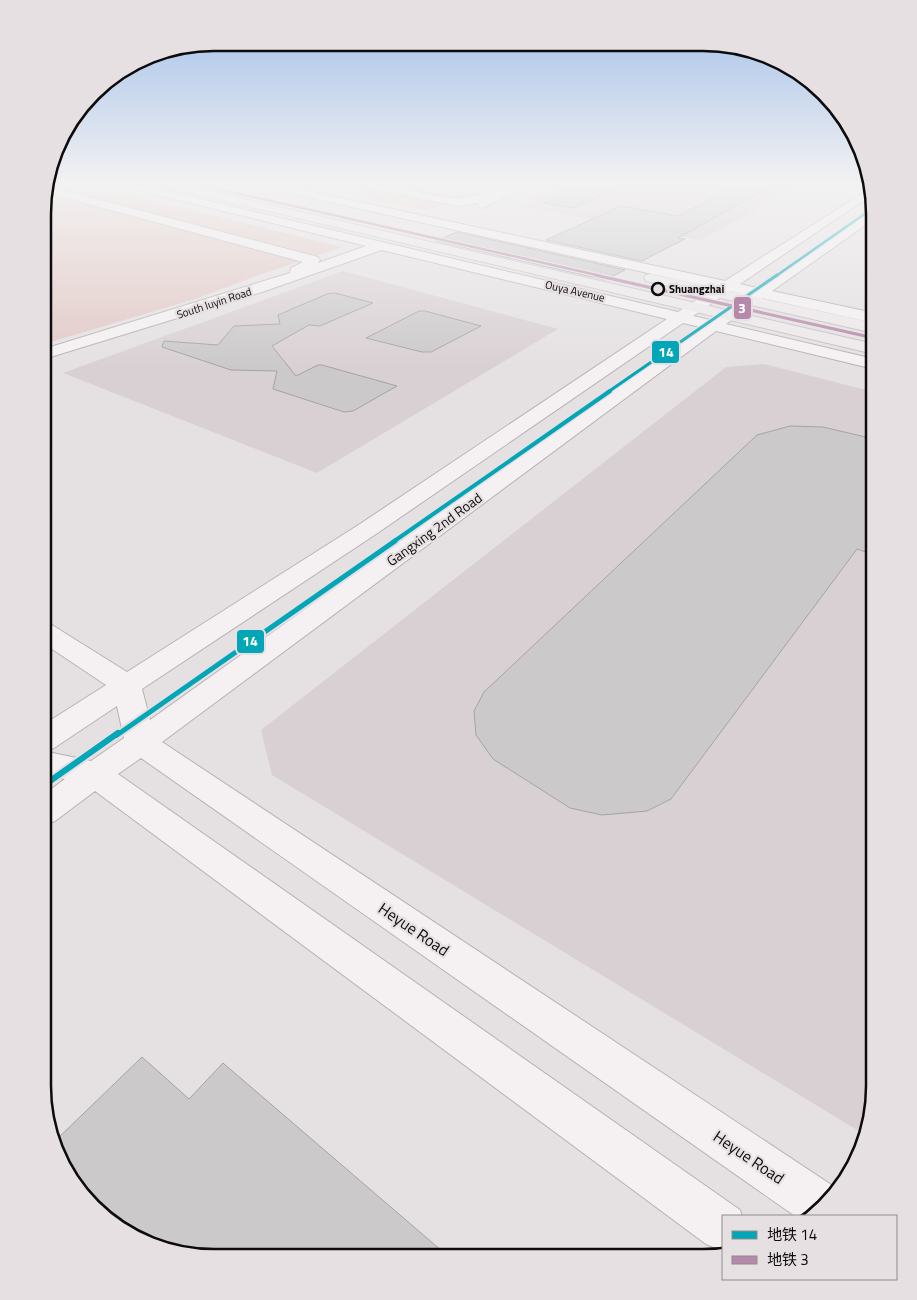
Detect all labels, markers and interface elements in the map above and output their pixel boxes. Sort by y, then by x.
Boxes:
street label: Ouya Avenue [544,276,607,306]
place label: Shuangzhai [669,281,724,297]
marker: Shuangzhai [651,282,665,296]
street label: South luyin Road [174,283,254,323]
line badge: 3 [733,296,752,320]
text: 3 [738,297,746,318]
line badge: 14 [651,340,680,364]
text: 14 [658,341,674,362]
street label: Gangxing 2nd Road [382,487,486,571]
line badge: 14 [236,629,265,654]
text: 14 [242,630,258,651]
street label: Heyue Road [374,896,454,962]
street label: Heyue Road [709,1124,789,1190]
legend [722,1215,897,1280]
text: 地铁 14 [767,1223,817,1246]
text: 地铁 3 [767,1248,809,1271]

